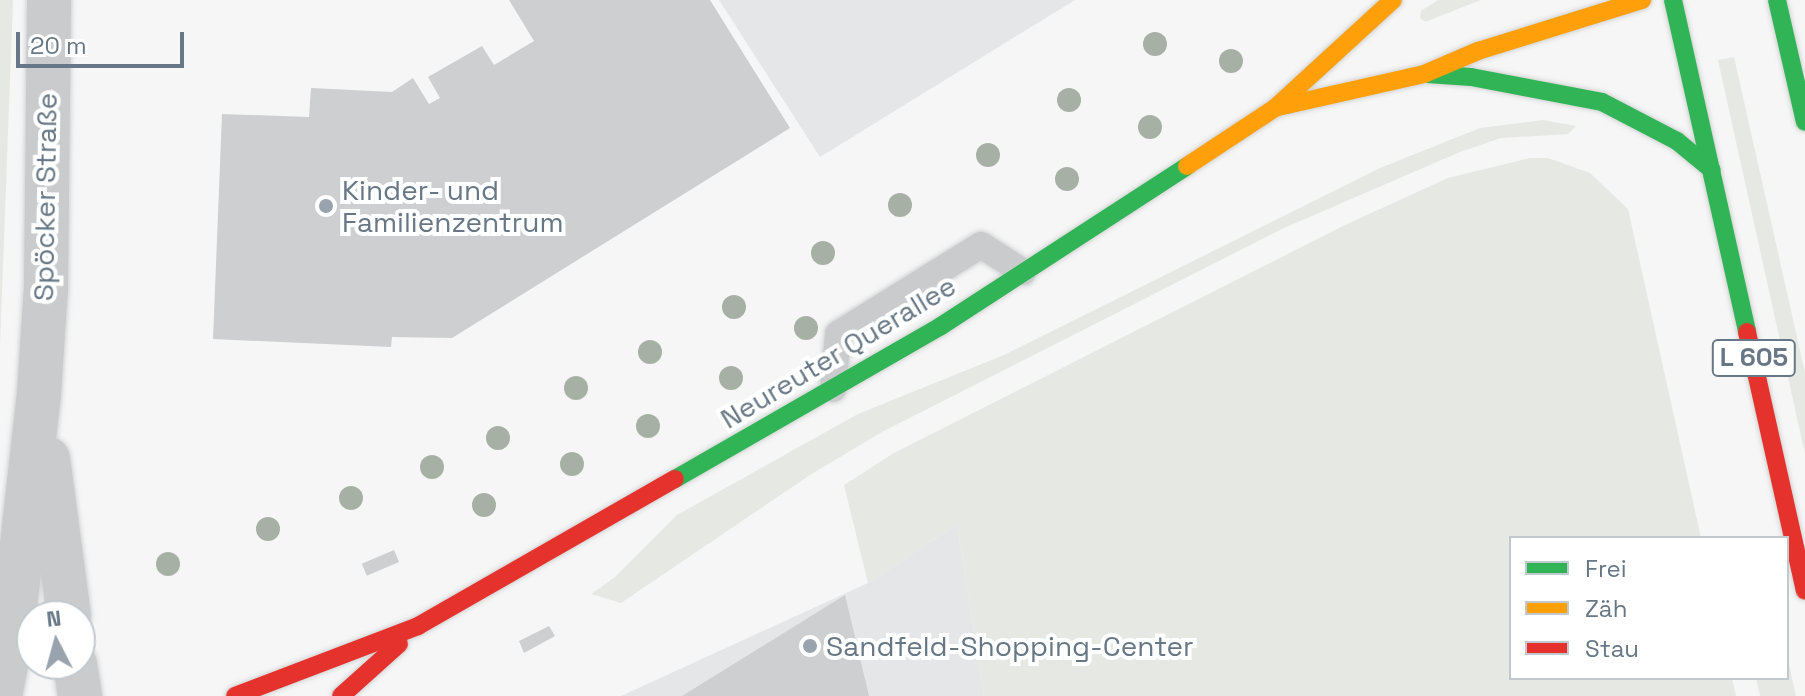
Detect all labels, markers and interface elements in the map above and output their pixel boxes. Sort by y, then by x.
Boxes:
scale bar [20,16,188,66]
text: 20 m [30,30,87,61]
street label: Spöcker Straße [26,93,64,301]
place label: Kinder- und Familienzentrum [342,173,563,239]
marker: Kinder- und Familienzentrum [317,197,335,215]
street label: Neureuter Querallee [714,269,962,435]
road number: L 605 [1710,336,1798,380]
legend [1509,536,1789,680]
text: Frei [1585,553,1627,584]
text: Zäh [1585,593,1627,624]
north arrow [16,600,96,680]
text: N [45,603,62,633]
place label: Sandfeld-Shopping-Center [826,629,1194,663]
text: Stau [1585,633,1639,664]
marker: Sandfeld-Shopping-Center [801,637,819,655]

